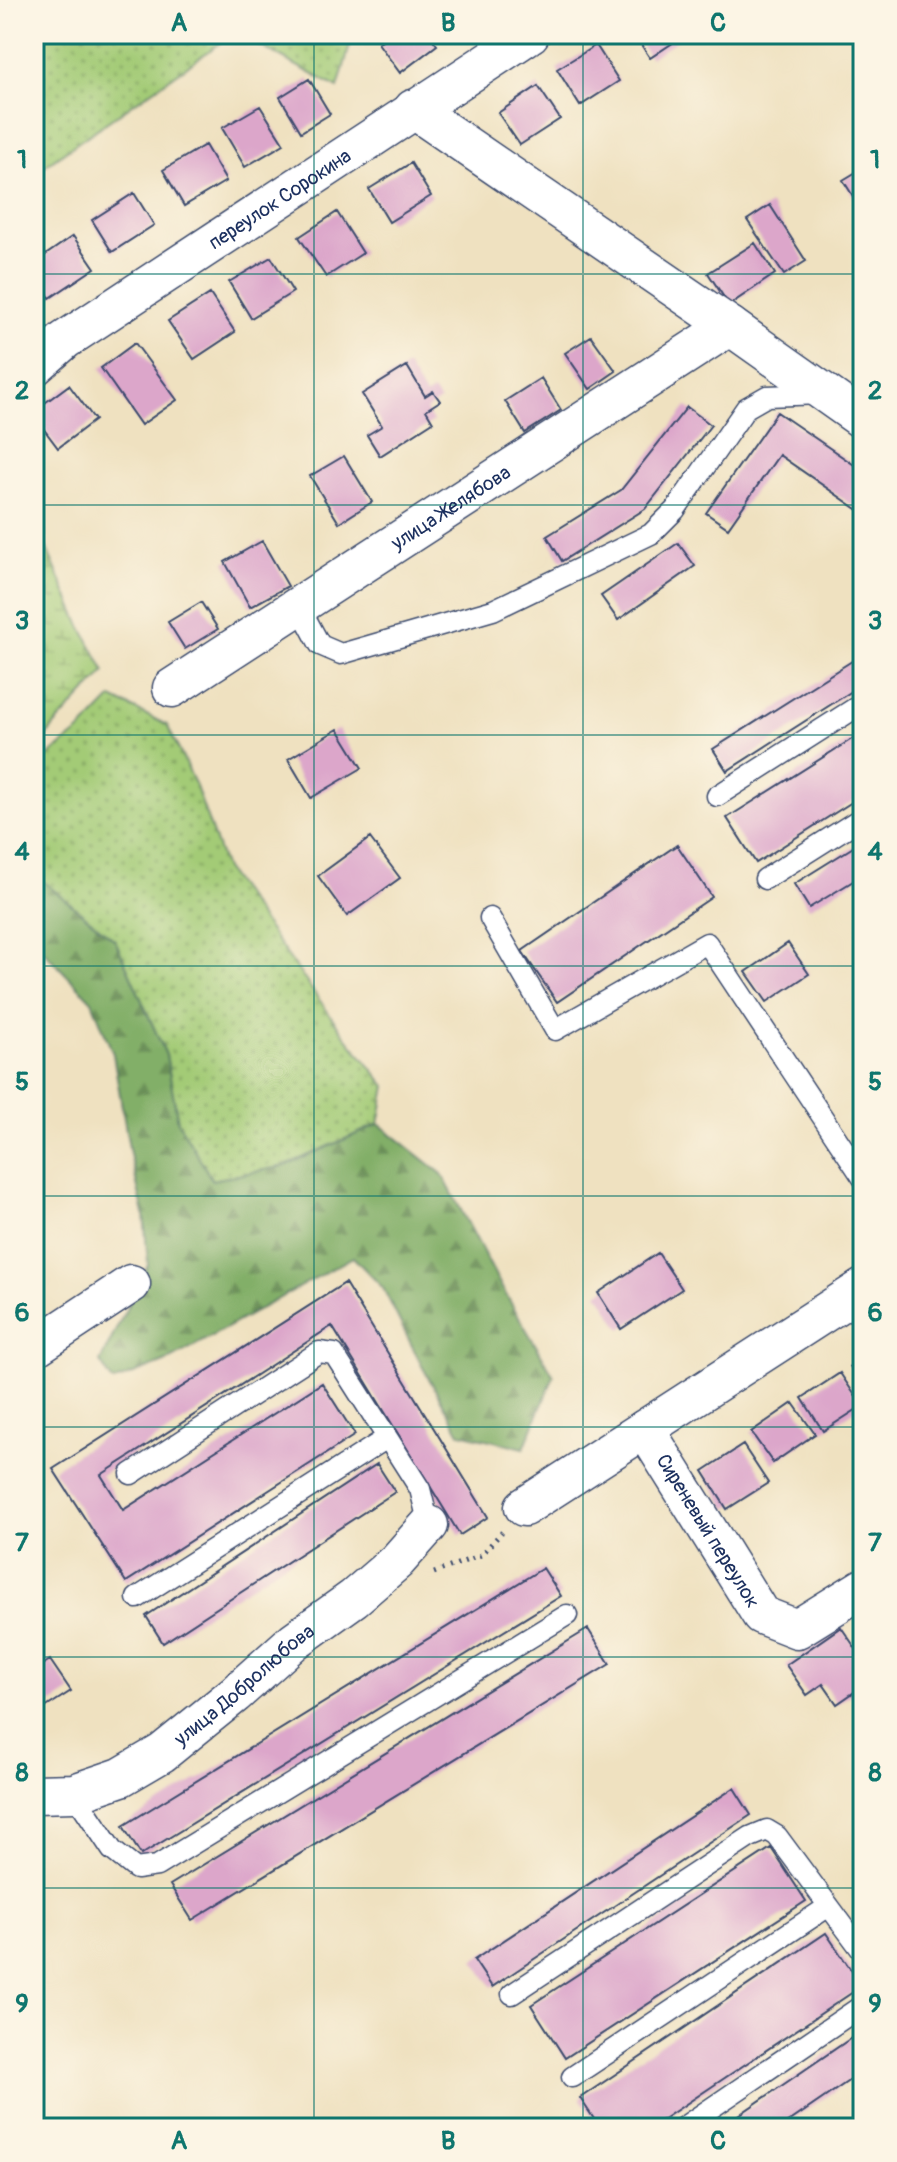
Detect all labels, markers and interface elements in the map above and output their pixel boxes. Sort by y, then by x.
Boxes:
text: A [171,7,188,39]
text: B [441,7,455,39]
text: C [710,7,726,39]
street label: переулок Сорокина [204,143,356,255]
text: 1 [17,144,27,176]
text: 1 [870,144,880,176]
text: 2 [15,375,29,407]
text: 2 [868,375,882,407]
street label: улица Желябова [386,460,515,556]
text: 3 [15,605,29,637]
text: 3 [868,605,882,637]
text: 4 [14,836,30,868]
text: 4 [867,836,883,868]
text: 5 [15,1066,29,1098]
text: 5 [868,1066,882,1098]
text: 6 [14,1297,30,1329]
text: 6 [867,1297,883,1329]
street label: Сиреневый переулок [651,1450,765,1613]
text: 7 [15,1527,29,1559]
text: 7 [868,1527,882,1559]
street label: улица Добролюбова [168,1619,319,1752]
text: 8 [15,1757,29,1789]
text: 8 [868,1757,882,1789]
text: 9 [15,1988,29,2020]
text: 9 [868,1988,882,2020]
text: A [171,2125,188,2157]
text: B [441,2125,455,2157]
text: C [710,2125,726,2157]

